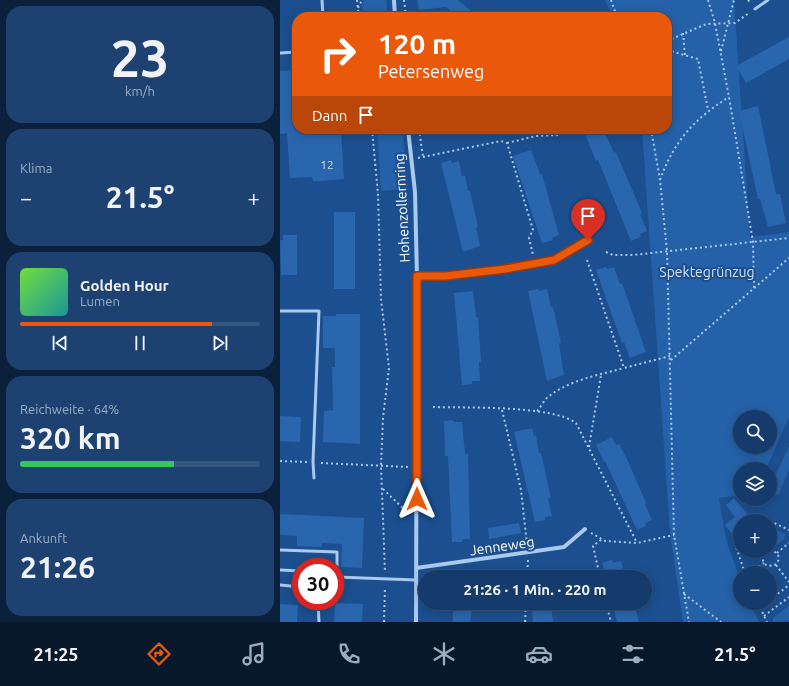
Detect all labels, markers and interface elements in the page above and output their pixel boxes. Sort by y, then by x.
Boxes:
icon: right [312,28,364,80]
text: 120 m [378,28,456,59]
text: 23 [111,29,169,87]
text: Petersenweg [378,61,484,81]
text: km/h [125,84,155,98]
icon: arrive [355,104,377,126]
text: Dann [312,107,347,124]
street label: Hohenzollernring [391,153,413,263]
house number: 12 [320,158,334,171]
text: Klima [20,161,52,175]
text: 21.5° [106,180,174,214]
text: − [20,185,32,210]
text: + [248,185,260,210]
pin [571,199,605,240]
icon: arrive [577,205,599,227]
park label: Spektegrünzug [659,264,755,280]
text: Golden Hour [80,277,169,294]
text: Lumen [80,294,120,308]
icon: previous [49,332,71,354]
icon: pause [129,332,151,354]
icon: next [209,332,231,354]
text: Reichweite · 64% [20,402,119,416]
map controls [733,410,777,610]
button: search [733,410,777,454]
text: 320 km [20,421,121,455]
button: layers [733,462,777,506]
position arrow [396,478,438,520]
button: + [733,514,777,558]
text: Ankunft [20,531,67,545]
street label: Jenneweg [469,534,535,558]
text: 21:26 [20,550,95,584]
speed limit sign: 30 [292,558,344,610]
button: − [733,566,777,610]
text: 21:26 · 1 Min. · 220 m [464,581,607,598]
icon: directions [145,640,173,668]
icon: music [240,640,268,668]
icon: phone [335,640,363,668]
icon: climate [430,640,458,668]
icon: car [525,640,553,668]
icon: filters [619,640,647,668]
text: 21:25 [33,644,78,664]
text: 21.5° [714,644,756,664]

